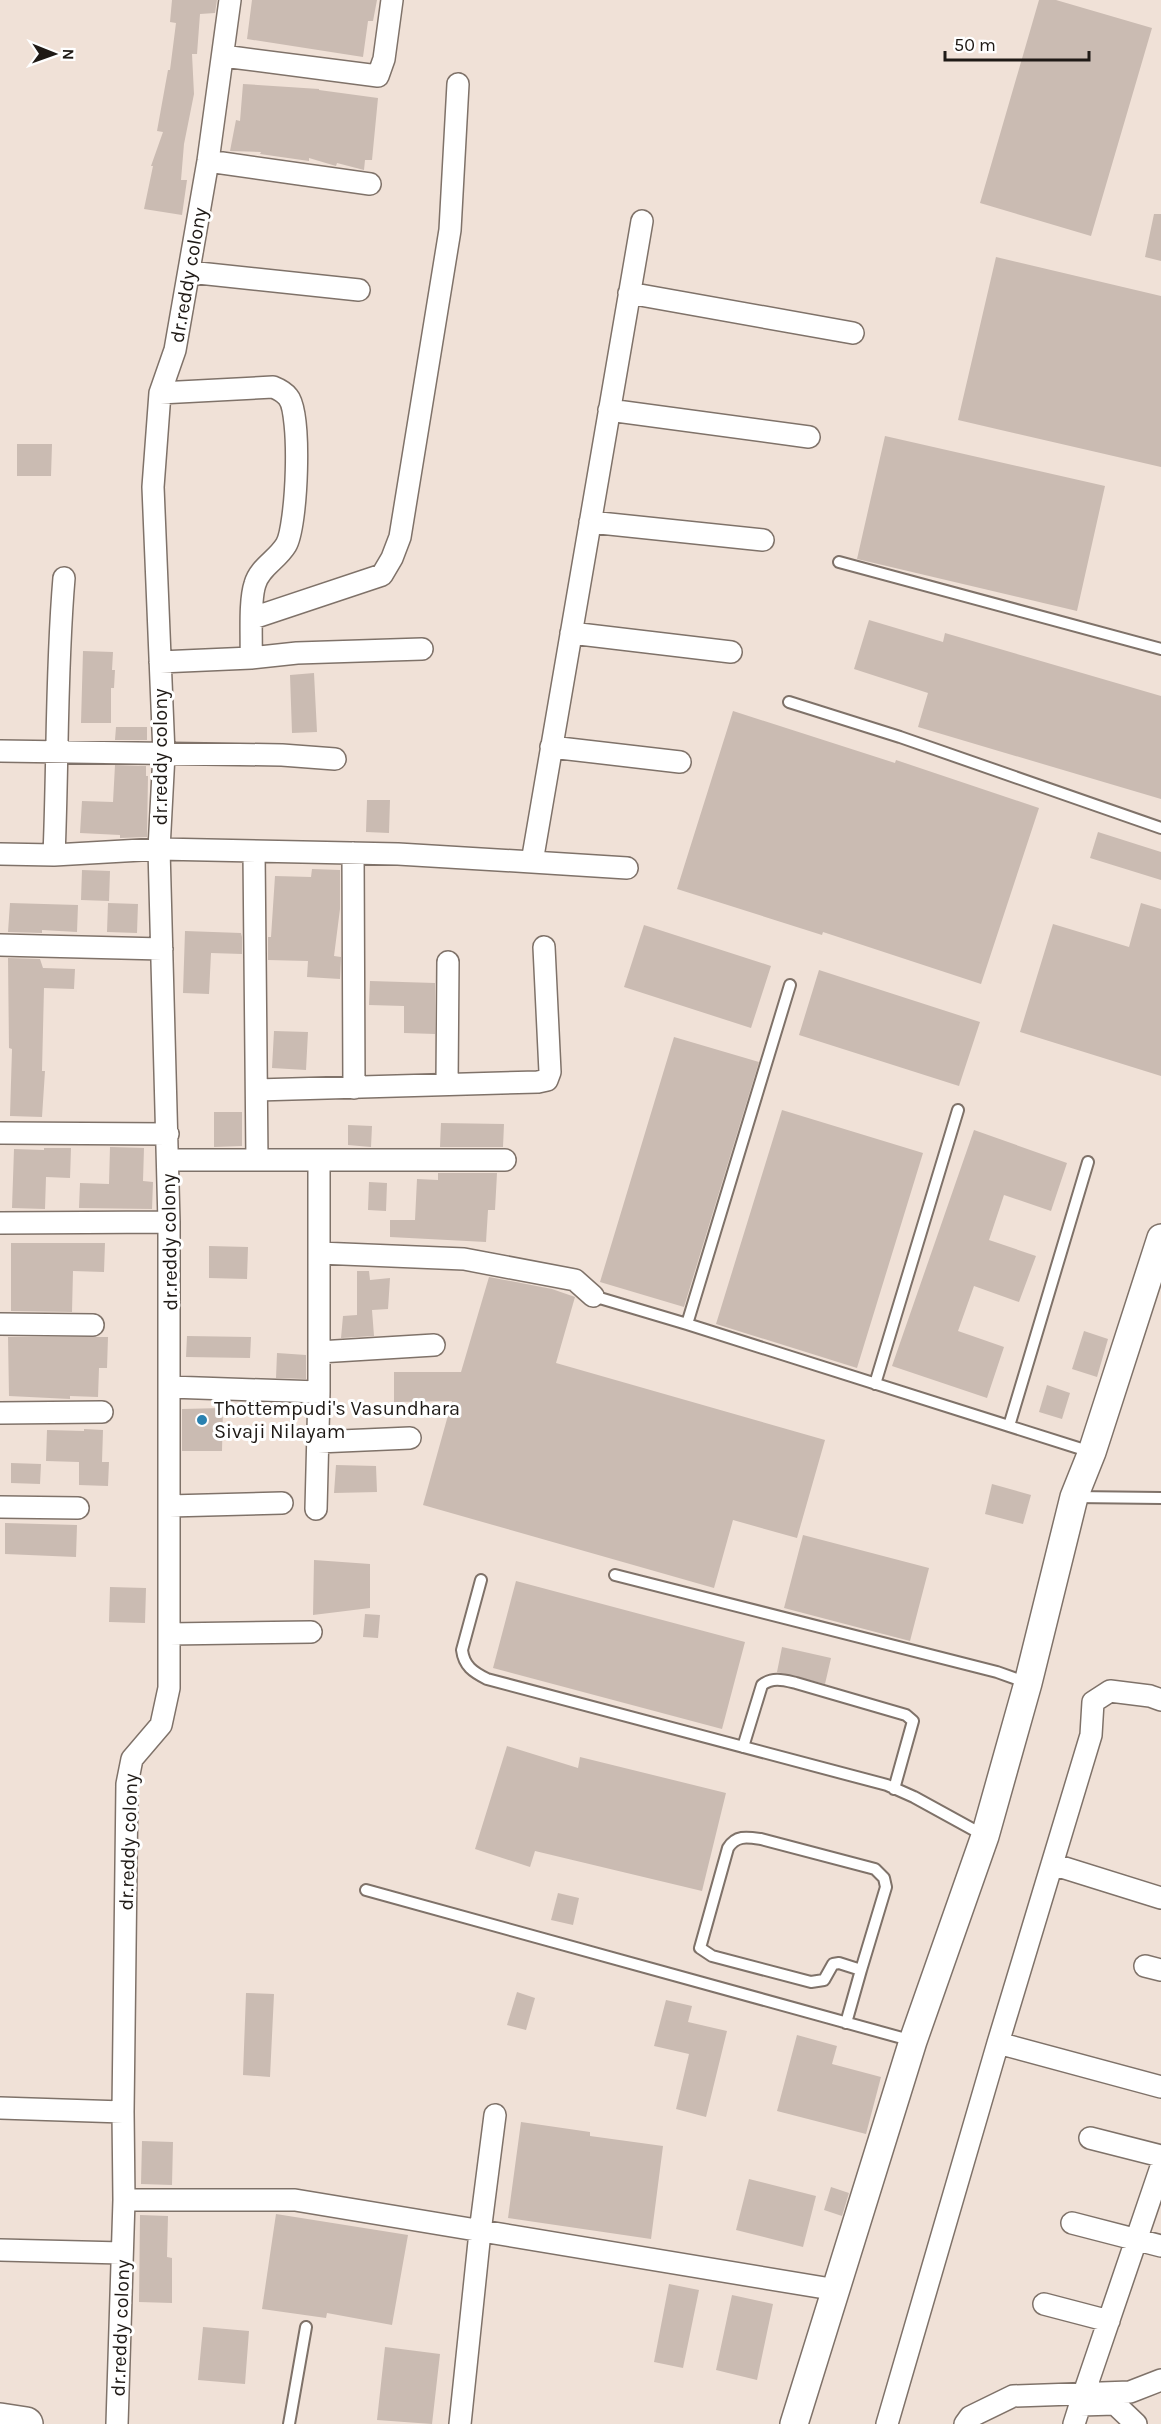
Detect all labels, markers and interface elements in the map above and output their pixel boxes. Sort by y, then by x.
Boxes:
north arrow [24,24,84,84]
scale bar [945,24,1089,62]
text: 50 m [954,34,996,56]
text: N [59,48,78,60]
street label: dr.reddy colony [165,206,212,345]
street label: dr.reddy colony [149,688,172,826]
street label: dr.reddy colony [157,1173,182,1311]
place label: Thottempudi's Vasundhara Sivaji Nilayam [214,1397,460,1443]
marker: Thottempudi's Vasundhara Sivaji Nilayam [195,1413,209,1427]
street label: dr.reddy colony [115,1773,142,1911]
street label: dr.reddy colony [107,2259,134,2397]

